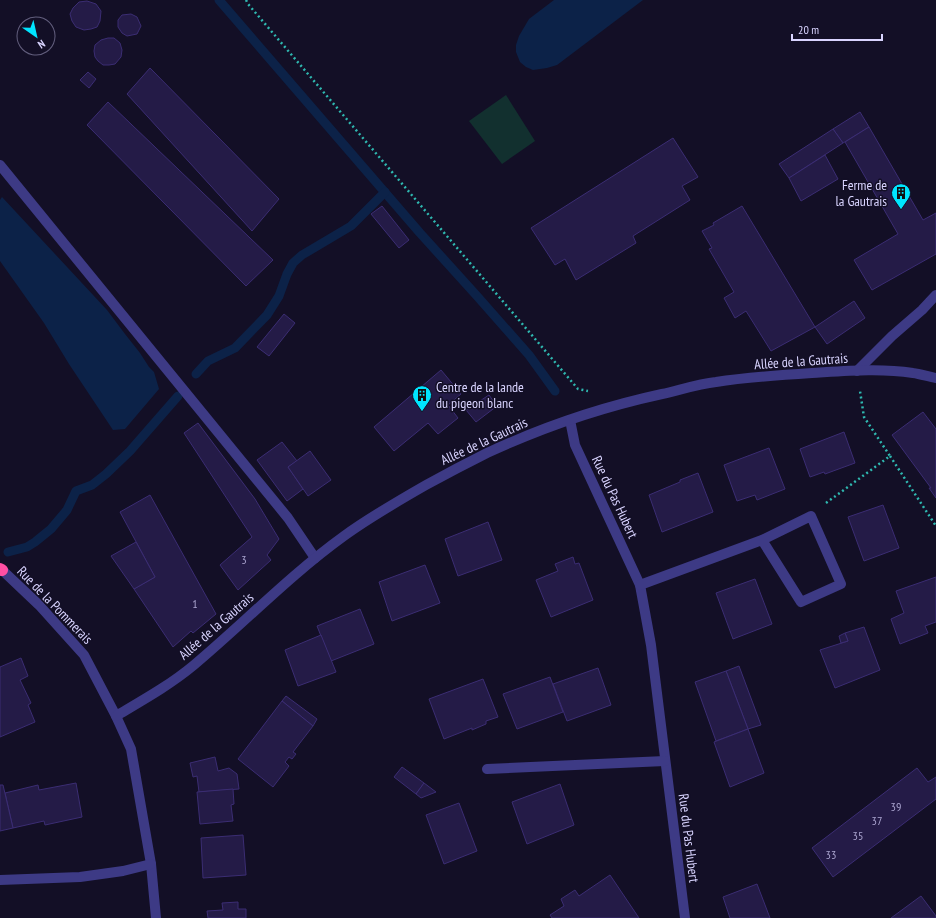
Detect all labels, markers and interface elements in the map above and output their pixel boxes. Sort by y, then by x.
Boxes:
north arrow [16,16,56,56]
scale bar [792,16,882,42]
text: 20 m [798,22,819,37]
text: N [35,37,48,52]
place label: Ferme de la Gautrais [836,176,887,210]
building icon: Ferme de la Gautrais [890,182,912,210]
street label: Allée de la Gautrais [754,349,849,373]
place label: Centre de la lande du pigeon blanc [436,378,524,412]
building icon: Centre de la lande du pigeon blanc [411,384,433,412]
street label: Allée de la Gautrais [438,413,531,469]
street label: Rue du Pas Hubert [588,453,642,541]
house number: 3 [241,552,247,567]
street label: Rue de la Pommerais [13,562,97,648]
street label: Allée de la Gautrais [175,588,258,664]
house number: 1 [192,596,198,611]
street label: Rue du Pas Hubert [675,793,703,884]
house number: 39 [891,799,901,814]
house number: 37 [872,813,882,828]
house number: 35 [853,828,863,843]
house number: 33 [826,847,836,862]

